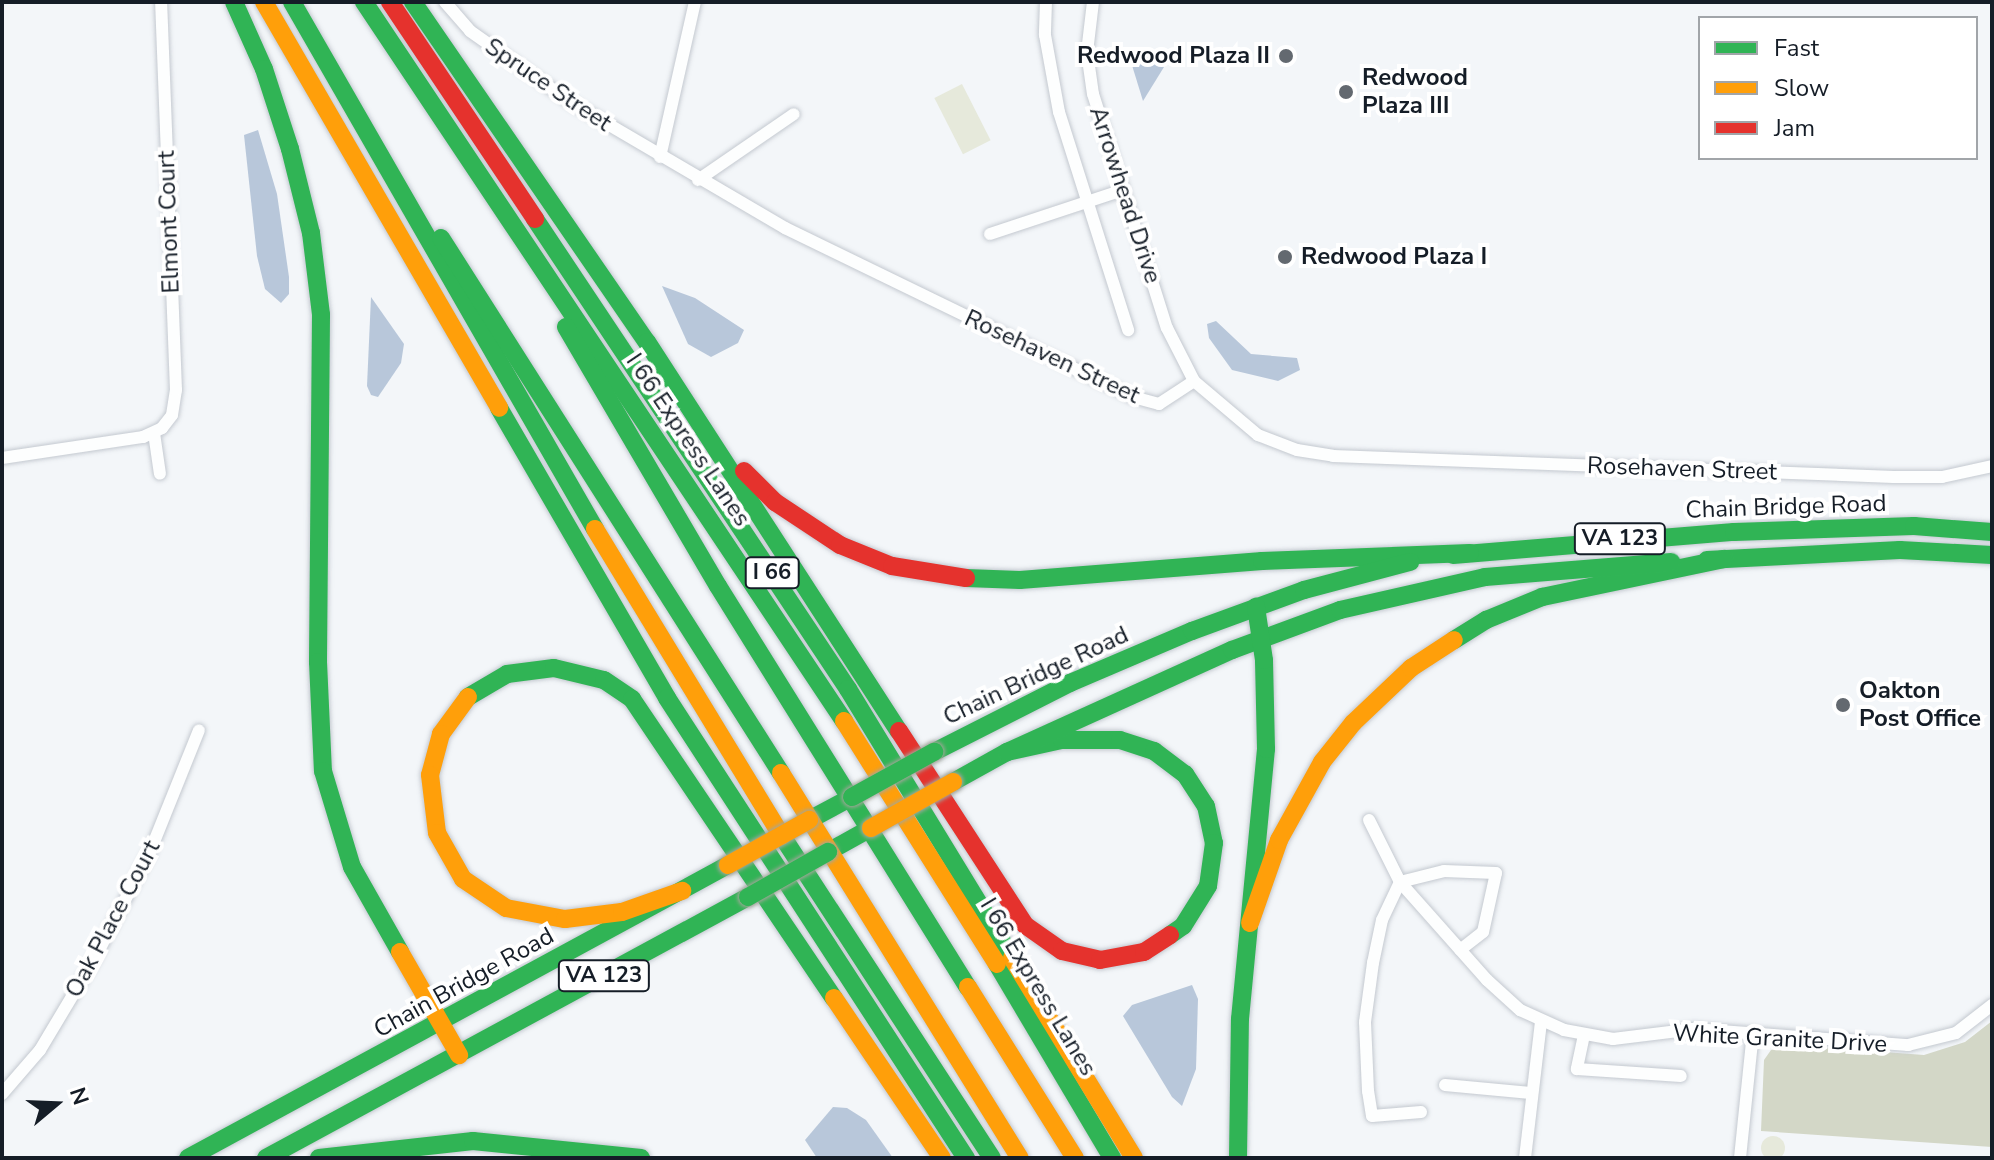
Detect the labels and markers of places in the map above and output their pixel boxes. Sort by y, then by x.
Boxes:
place label: Redwood Plaza II [1077,42,1270,70]
marker: Redwood Plaza II [1277,47,1295,65]
place label: Redwood Plaza III [1362,64,1468,120]
marker: Redwood Plaza III [1337,83,1355,101]
place label: Redwood Plaza I [1301,243,1487,271]
marker: Redwood Plaza I [1276,248,1294,266]
place label: Oakton Post Office [1859,677,1981,733]
marker: Oakton Post Office [1834,696,1852,714]

